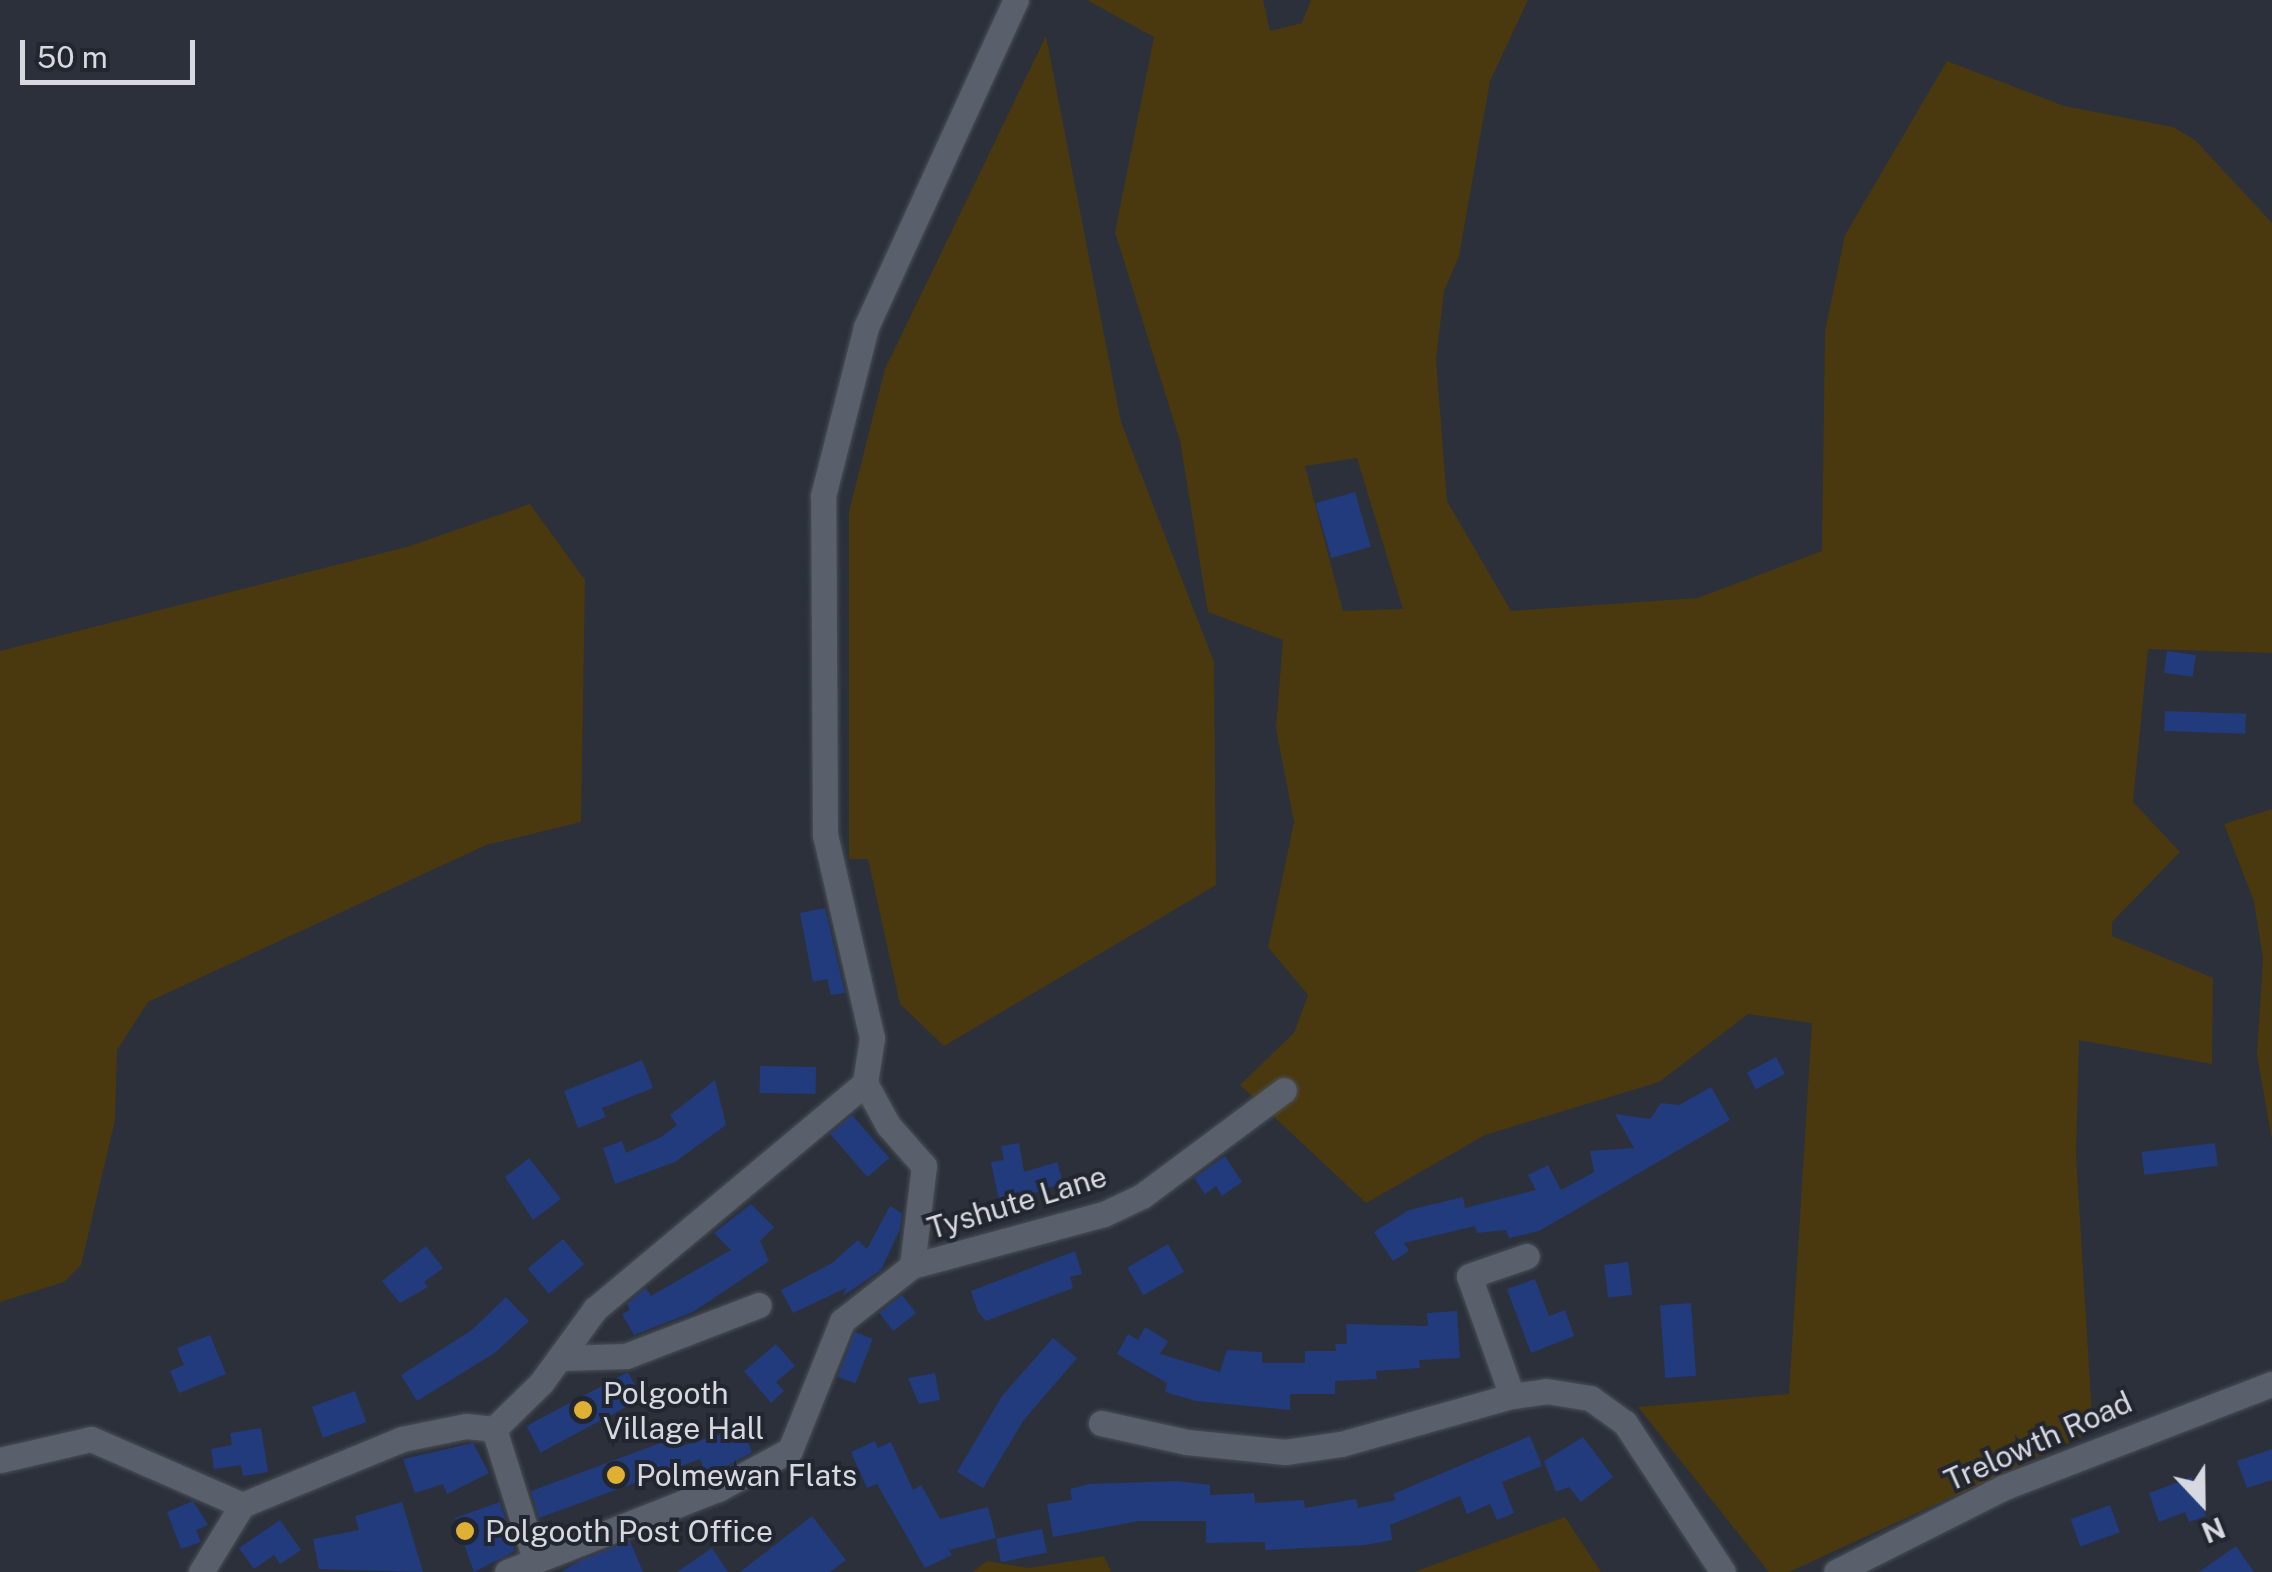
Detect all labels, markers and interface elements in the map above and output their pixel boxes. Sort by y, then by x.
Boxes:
scale bar [25,20,200,82]
text: 50 m [37,39,108,75]
street label: Tyshute Lane [923,1158,1111,1246]
place label: Polgooth Village Hall [603,1375,765,1446]
street label: Trelowth Road [1939,1384,2137,1498]
marker: Polgooth Village Hall [572,1399,594,1421]
north arrow [2152,1452,2252,1552]
place label: Polmewan Flats [636,1457,857,1493]
marker: Polmewan Flats [605,1464,627,1486]
text: N [2197,1511,2230,1550]
place label: Polgooth Post Office [485,1513,773,1549]
marker: Polgooth Post Office [454,1520,476,1542]

